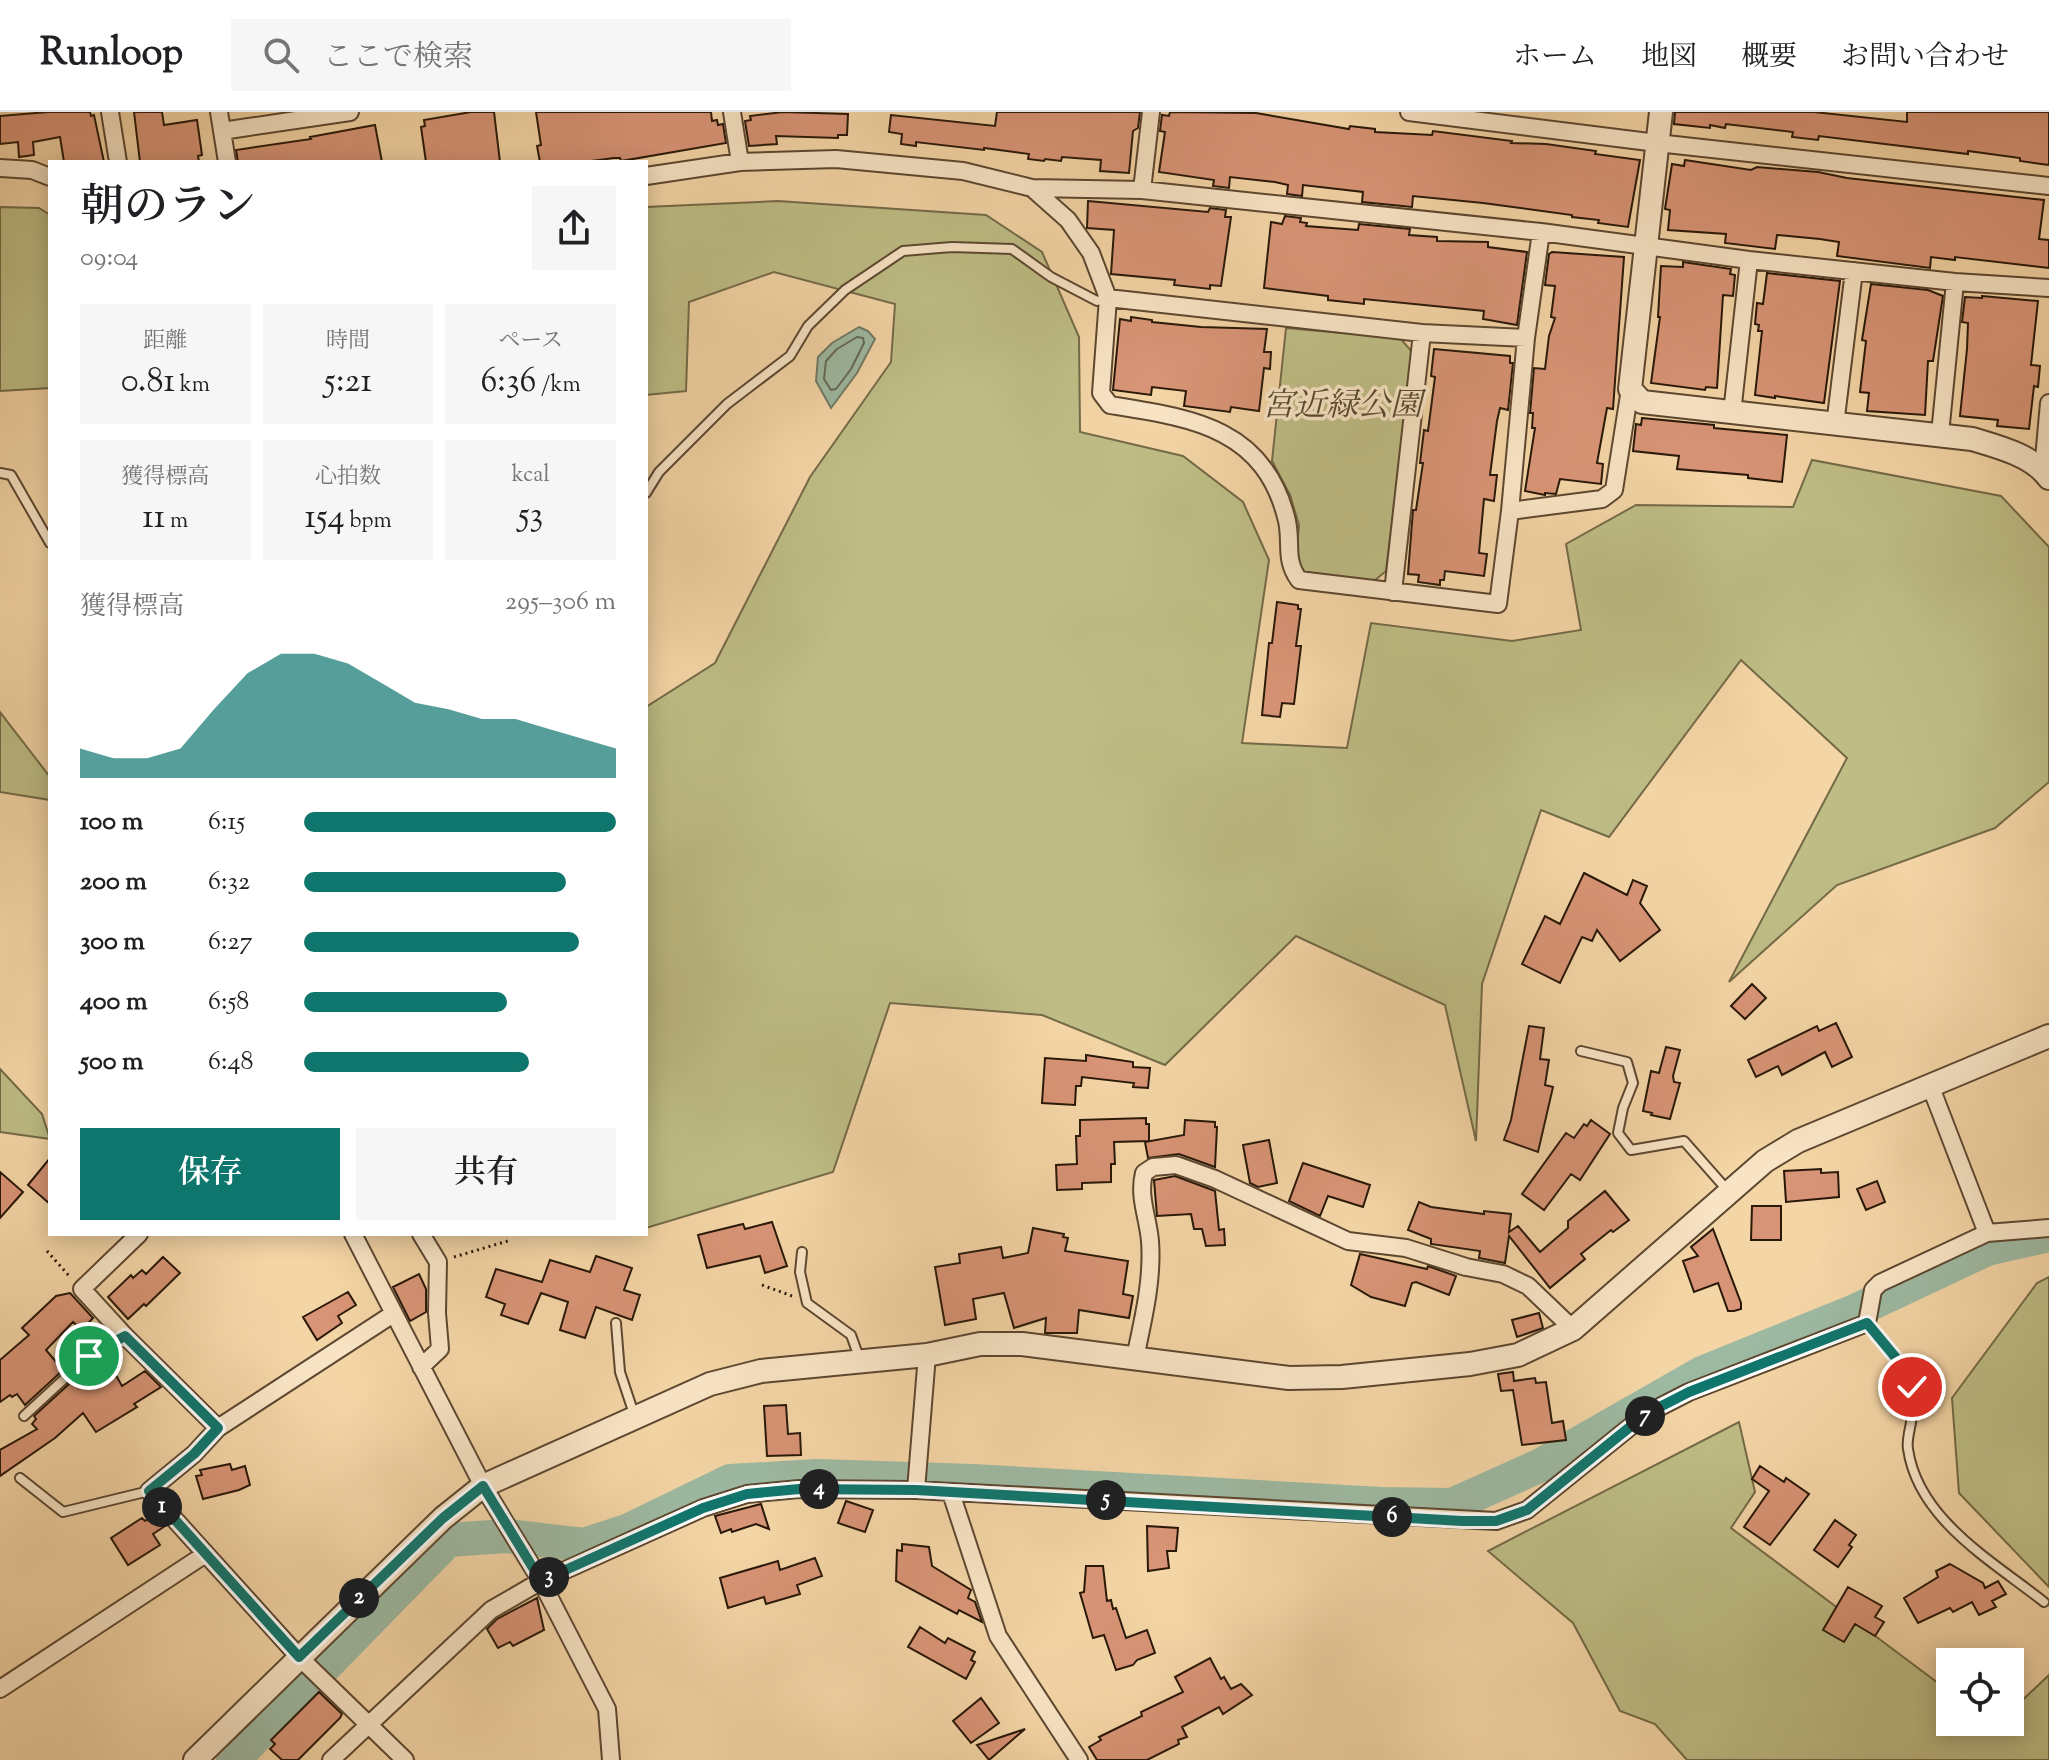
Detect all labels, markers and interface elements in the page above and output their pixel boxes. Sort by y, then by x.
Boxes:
search box [231,19,791,91]
text: Runloop [40,28,183,82]
icon: search [259,33,303,77]
text: ここで検索 [323,37,473,80]
text: ホーム [1513,38,1597,78]
text: 地図 [1641,38,1697,78]
text: 概要 [1741,38,1797,78]
text: お問い合わせ [1841,38,2009,78]
text: 朝のラン [80,178,256,241]
button: share [532,186,616,270]
text: 09:04 [80,240,138,277]
text: 距離 [143,326,187,358]
text: 時間 [326,326,370,358]
text: ペース [498,326,563,358]
text: 0.81 [121,358,175,407]
text: 5:21 [324,358,372,407]
text: 6:36 [481,358,536,407]
text: km [175,370,210,402]
text: /km [536,370,581,402]
park label: 宮近緑公園 [1262,384,1427,430]
text: kcal [512,460,550,492]
text: 獲得標高 [121,462,209,494]
text: 心拍数 [315,462,381,494]
text: 53 [518,492,543,541]
text: 11 [142,494,165,543]
text: 154 [304,494,345,543]
text: m [165,506,188,538]
text: bpm [345,506,392,538]
text: 295–306 m [505,584,616,621]
text: 獲得標高 [80,589,184,626]
text: 100 m [80,804,143,841]
text: 6:15 [208,804,245,841]
text: 200 m [80,864,147,901]
text: 6:32 [208,864,250,901]
text: 300 m [80,924,145,961]
text: 6:27 [208,924,253,961]
text: 400 m [80,984,147,1021]
text: 6:58 [208,984,249,1021]
text: 500 m [80,1044,143,1081]
text: 6:48 [208,1044,254,1081]
button: 保存 [80,1128,340,1220]
button: 共有 [356,1128,616,1220]
pin [55,1322,123,1390]
icon: arrive [67,1334,111,1378]
pin [1878,1353,1946,1421]
icon: check [1890,1365,1934,1409]
pin: 7 [1625,1396,1665,1436]
text: 7 [1639,1400,1651,1432]
pin: 4 [799,1469,839,1509]
text: 4 [813,1473,825,1505]
pin: 5 [1086,1480,1126,1520]
text: 5 [1102,1484,1110,1516]
pin: 1 [142,1487,182,1527]
text: 1 [158,1491,166,1523]
pin: 6 [1372,1497,1412,1537]
text: 6 [1387,1501,1397,1533]
pin: 3 [529,1557,569,1597]
text: 3 [545,1561,553,1593]
pin: 2 [339,1578,379,1618]
text: 2 [354,1582,364,1614]
map controls [1936,1648,2024,1736]
button: locate [1936,1648,2024,1736]

